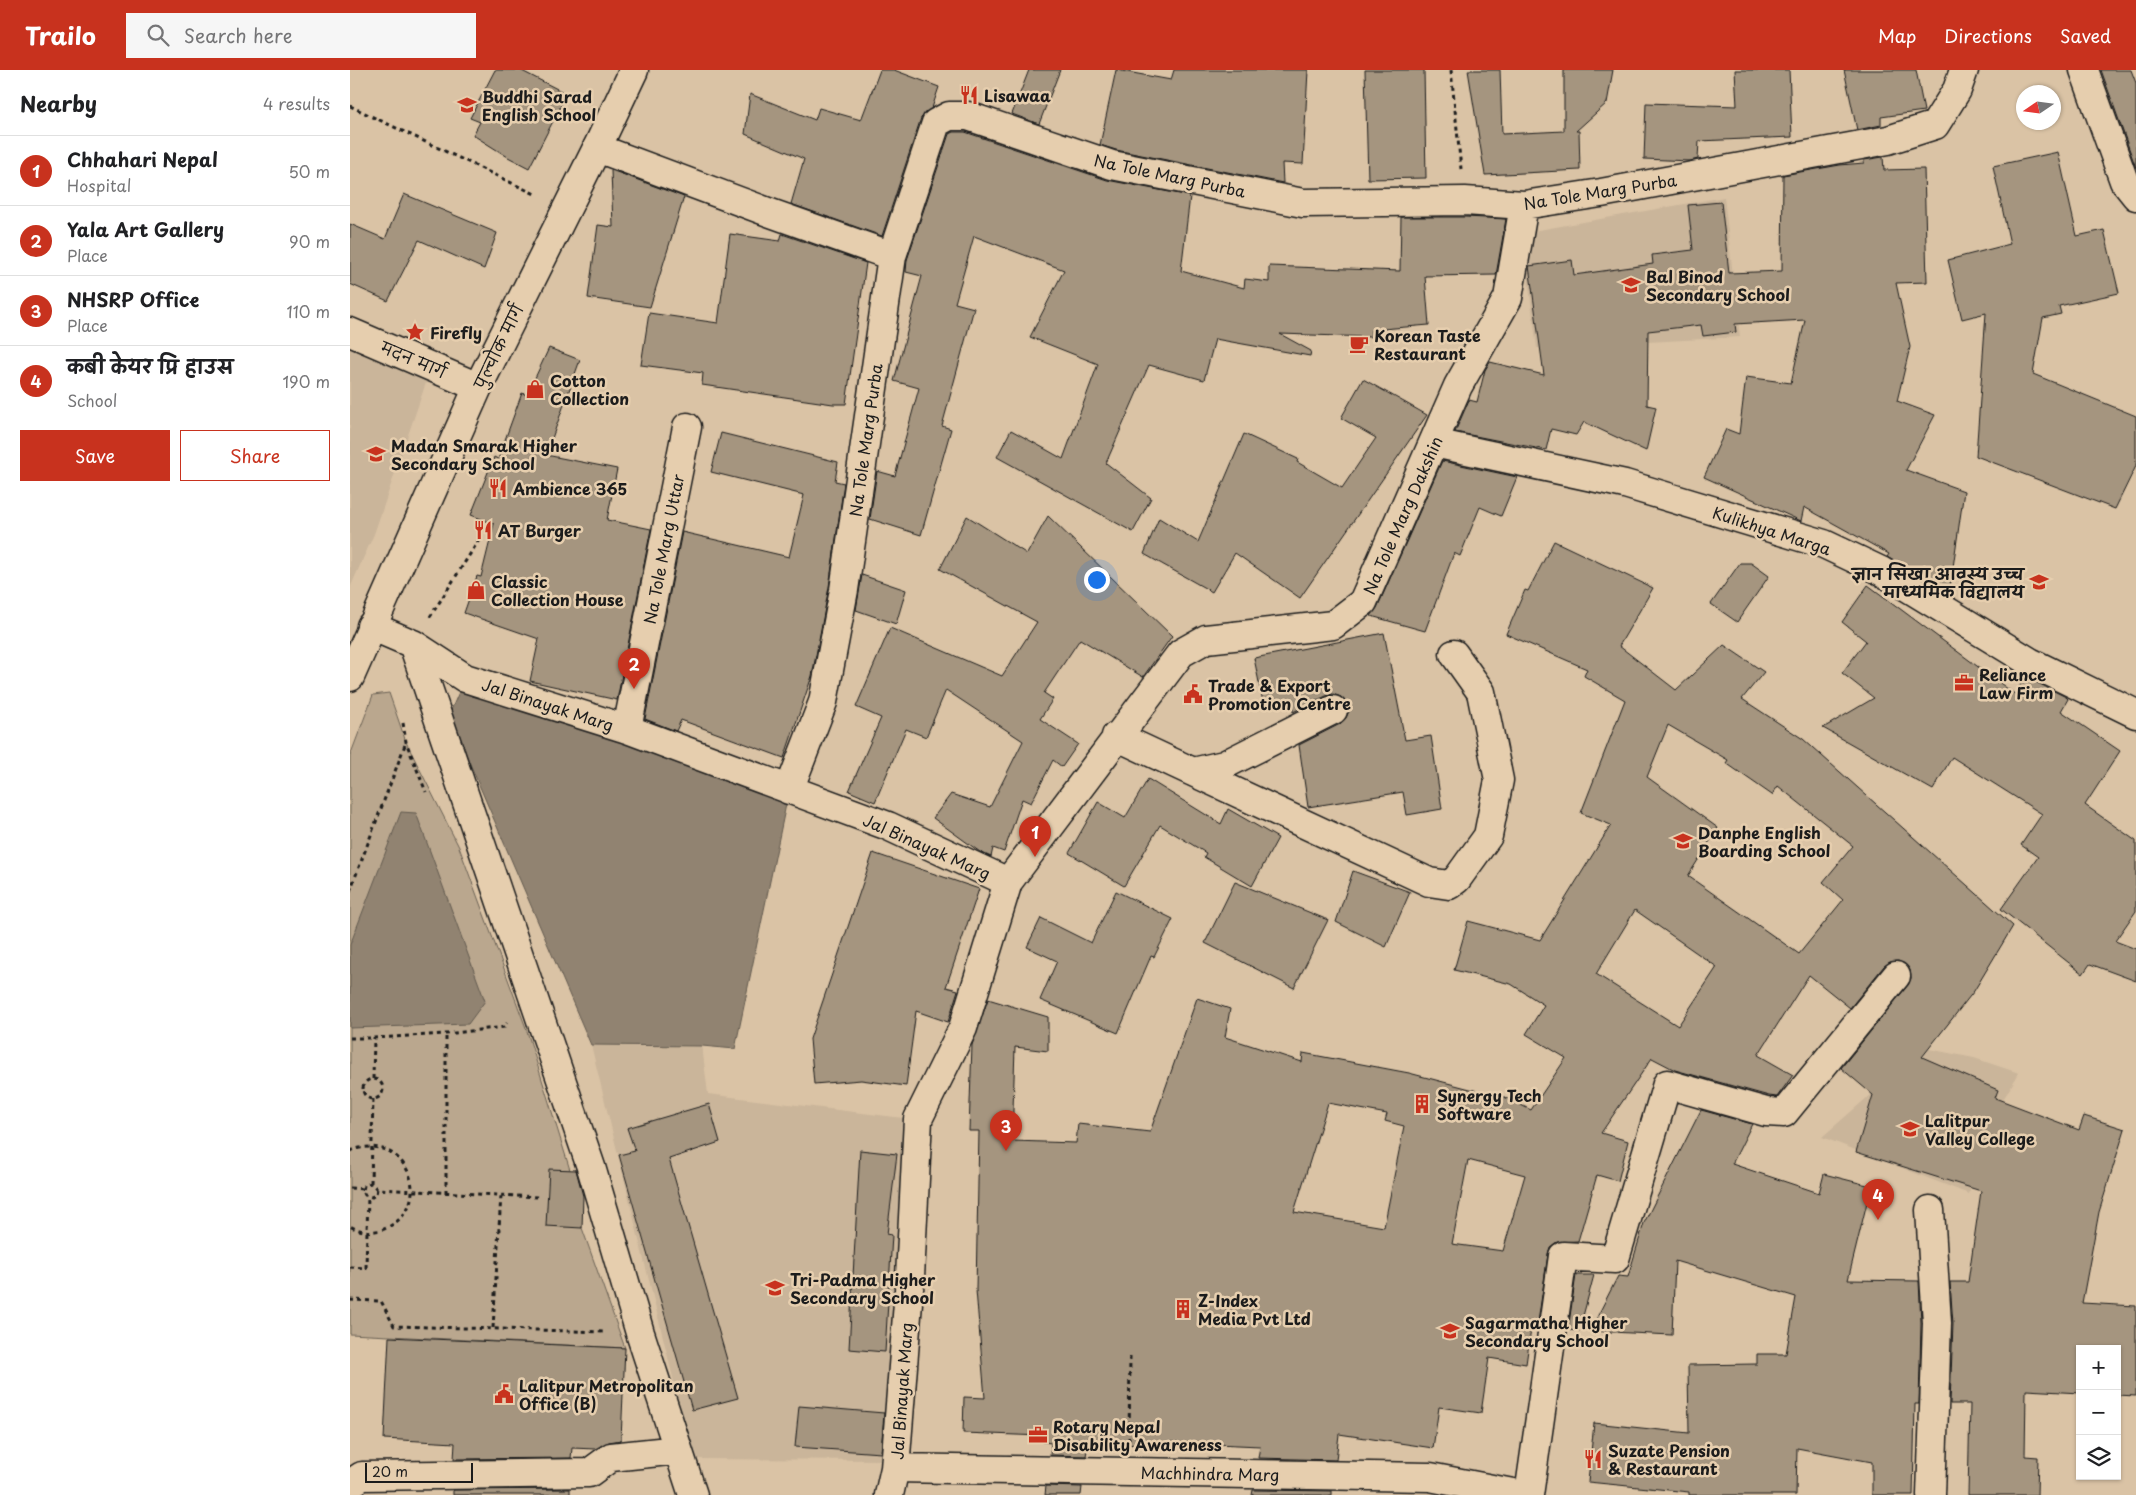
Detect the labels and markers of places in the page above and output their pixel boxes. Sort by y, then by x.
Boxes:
place label: Lisawaa [984,83,1051,107]
place label: Buddhi Sarad English School [482,84,596,126]
restaurant icon: Lisawaa [958,84,980,106]
school or university icon: Buddhi Sarad English School [456,94,478,116]
place label: Bal Binod Secondary School [1646,264,1790,306]
school or university icon: Bal Binod Secondary School [1620,274,1642,296]
place label: Firefly [430,320,482,344]
place icon: Firefly [404,321,426,343]
place label: Korean Taste Restaurant [1374,323,1481,365]
cafe icon: Korean Taste Restaurant [1348,333,1370,355]
place label: Cotton Collection [550,368,629,410]
shop icon: Cotton Collection [524,378,546,400]
place label: Madan Smarak Higher Secondary School [391,433,578,475]
school or university icon: Madan Smarak Higher Secondary School [365,443,387,465]
place label: Ambience 365 [512,476,627,500]
restaurant icon: Ambience 365 [487,477,509,499]
place label: AT Burger [498,518,582,542]
restaurant icon: AT Burger [472,519,494,541]
place label: ज्ञान सिखा आवस्य उच्च माध्यमिक विद्यालय [1850,561,2025,603]
place label: Classic Collection House [491,569,624,611]
school or university icon: ज्ञान सिखा आवस्य उच्च माध्यमिक विद्यालय [2028,571,2050,593]
shop icon: Classic Collection House [465,579,487,601]
pin: 2 [618,648,650,689]
place label: Reliance Law Firm [1979,662,2054,704]
office icon: Reliance Law Firm [1953,672,1975,694]
place label: Trade & Export Promotion Centre [1208,673,1351,715]
public building icon: Trade & Export Promotion Centre [1182,683,1204,705]
pin: 1 [1019,816,1051,857]
place label: Danphe English Boarding School [1698,820,1830,862]
school or university icon: Danphe English Boarding School [1672,830,1694,852]
place label: Synergy Tech Software [1437,1083,1542,1125]
building icon: Synergy Tech Software [1411,1093,1433,1115]
place label: Lalitpur Valley College [1925,1108,2035,1150]
pin: 3 [990,1110,1022,1151]
school or university icon: Lalitpur Valley College [1899,1118,1921,1140]
pin: 4 [1862,1179,1894,1220]
place label: Tri-Padma Higher Secondary School [790,1267,936,1309]
school or university icon: Tri-Padma Higher Secondary School [764,1277,786,1299]
place label: Z-Index Media Pvt Ltd [1198,1288,1311,1330]
building icon: Z-Index Media Pvt Ltd [1172,1298,1194,1320]
place label: Sagarmatha Higher Secondary School [1465,1310,1628,1352]
school or university icon: Sagarmatha Higher Secondary School [1439,1320,1461,1342]
place label: Lalitpur Metropolitan Office (B) [519,1373,694,1415]
public building icon: Lalitpur Metropolitan Office (B) [493,1383,515,1405]
place label: Rotary Nepal Disability Awareness [1053,1414,1222,1456]
office icon: Rotary Nepal Disability Awareness [1027,1424,1049,1446]
place label: Suzate Pension & Restaurant [1608,1438,1730,1480]
restaurant icon: Suzate Pension & Restaurant [1582,1448,1604,1470]

